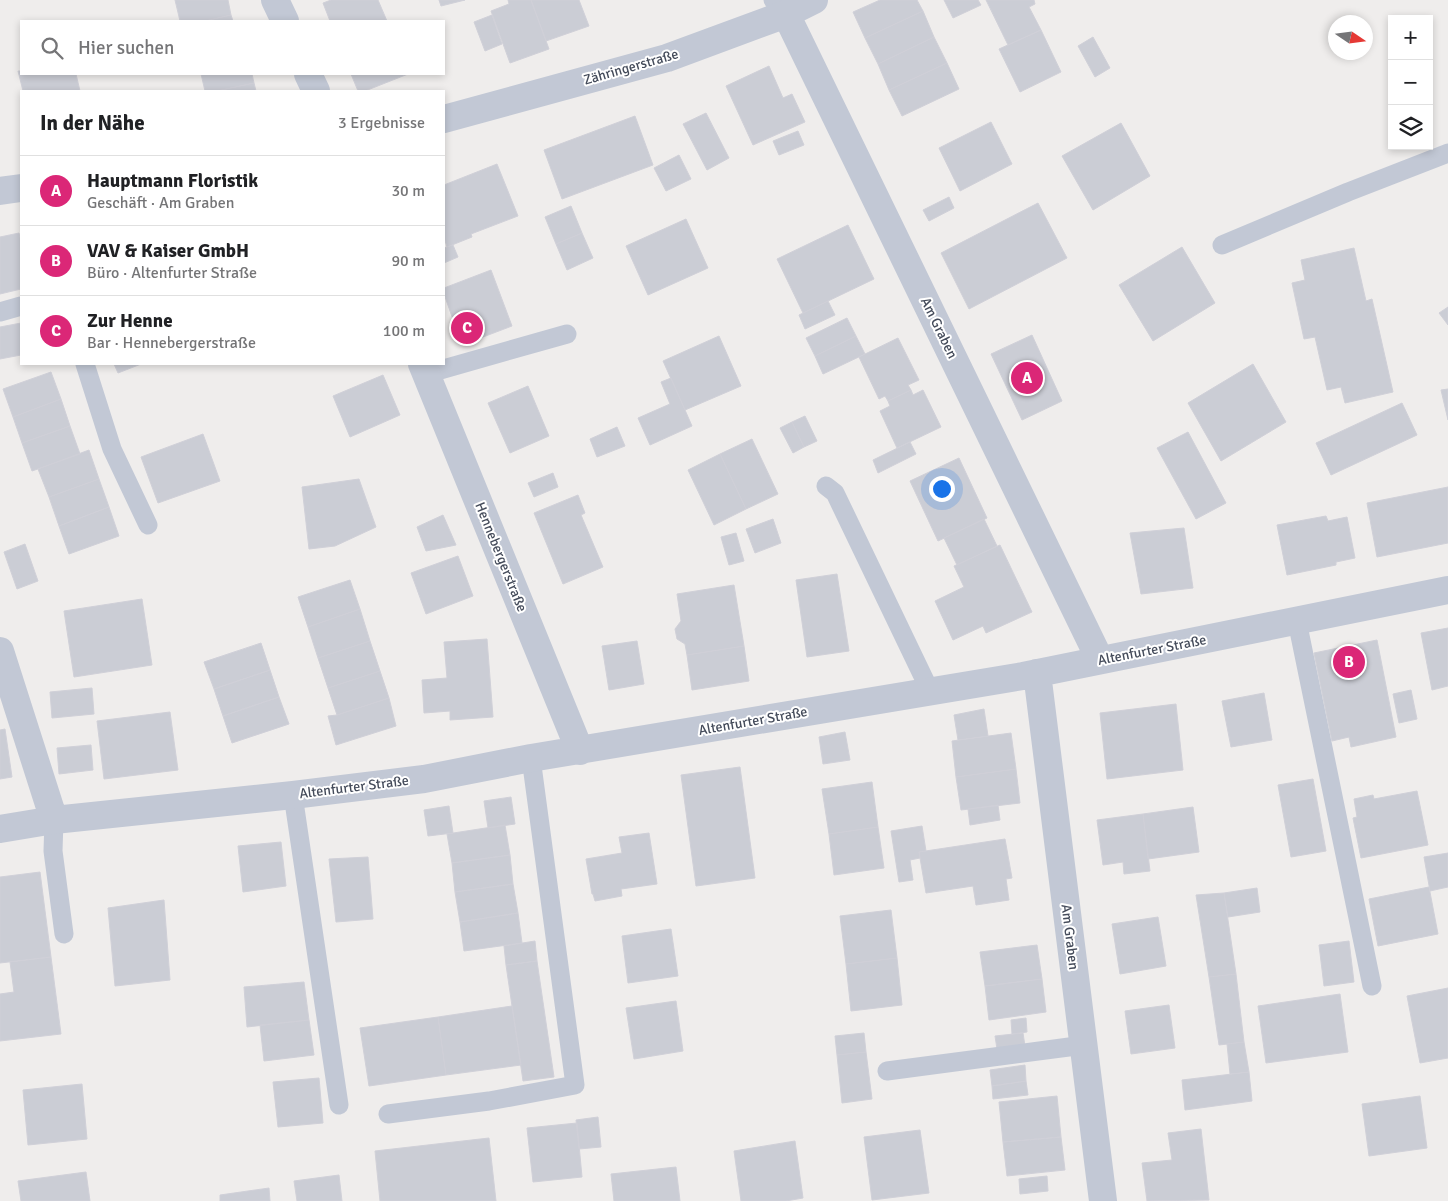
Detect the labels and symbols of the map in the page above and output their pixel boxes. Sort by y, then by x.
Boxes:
north arrow [1328,15,1373,60]
street label: Zähringerstraße [582,45,680,89]
street label: Am Graben [917,295,961,361]
pin: C [451,309,483,347]
pin: A [1011,359,1043,397]
your location [929,476,955,502]
street label: Hennebergerstraße [471,500,531,614]
street label: Altenfurter Straße [1096,631,1208,669]
pin: B [1333,643,1365,681]
street label: Altenfurter Straße [697,703,809,739]
street label: Altenfurter Straße [298,772,410,802]
street label: Am Graben [1058,903,1082,971]

